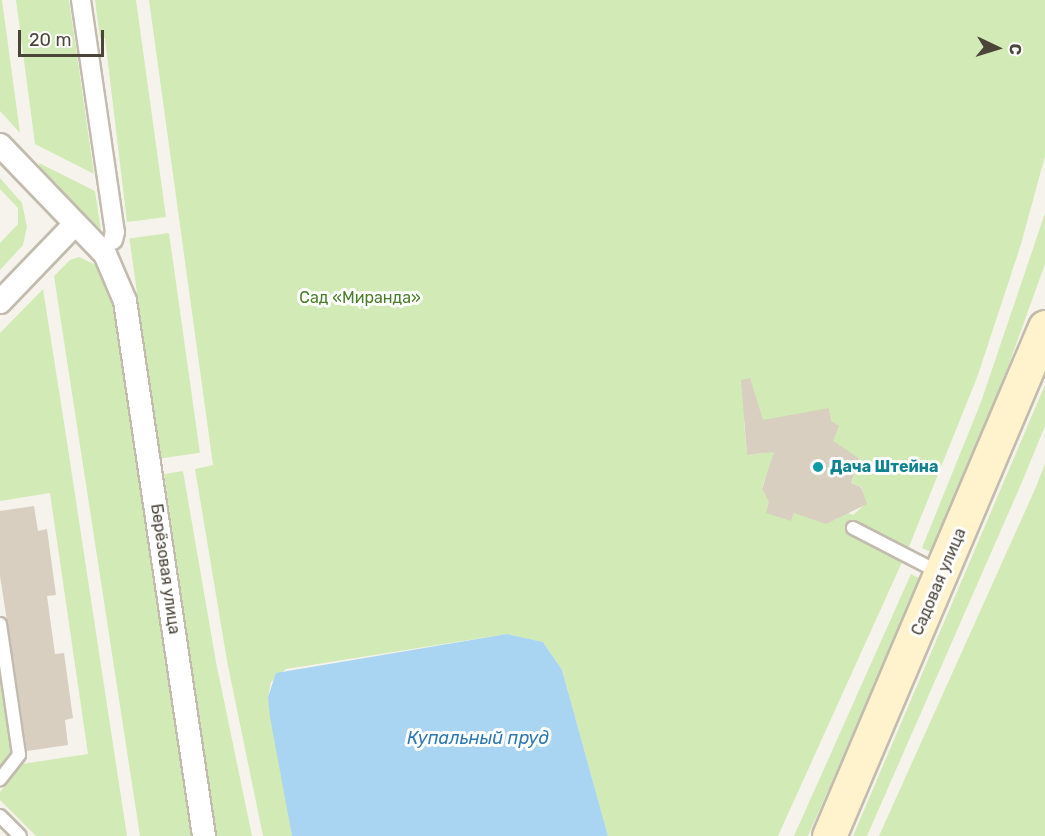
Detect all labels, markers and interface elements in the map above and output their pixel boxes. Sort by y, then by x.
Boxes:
scale bar [21,18,106,56]
north arrow [967,18,1027,78]
text: 20 m [29,29,71,51]
text: С [1006,43,1025,56]
park label: Сад «Миранда» [299,288,421,308]
place label: Дача Штейна [830,457,938,477]
marker: Дача Штейна [811,460,825,474]
street label: Берёзовая улица [146,503,184,635]
street label: Садовая улица [908,525,970,639]
water label: Купальный пруд [407,727,549,749]

